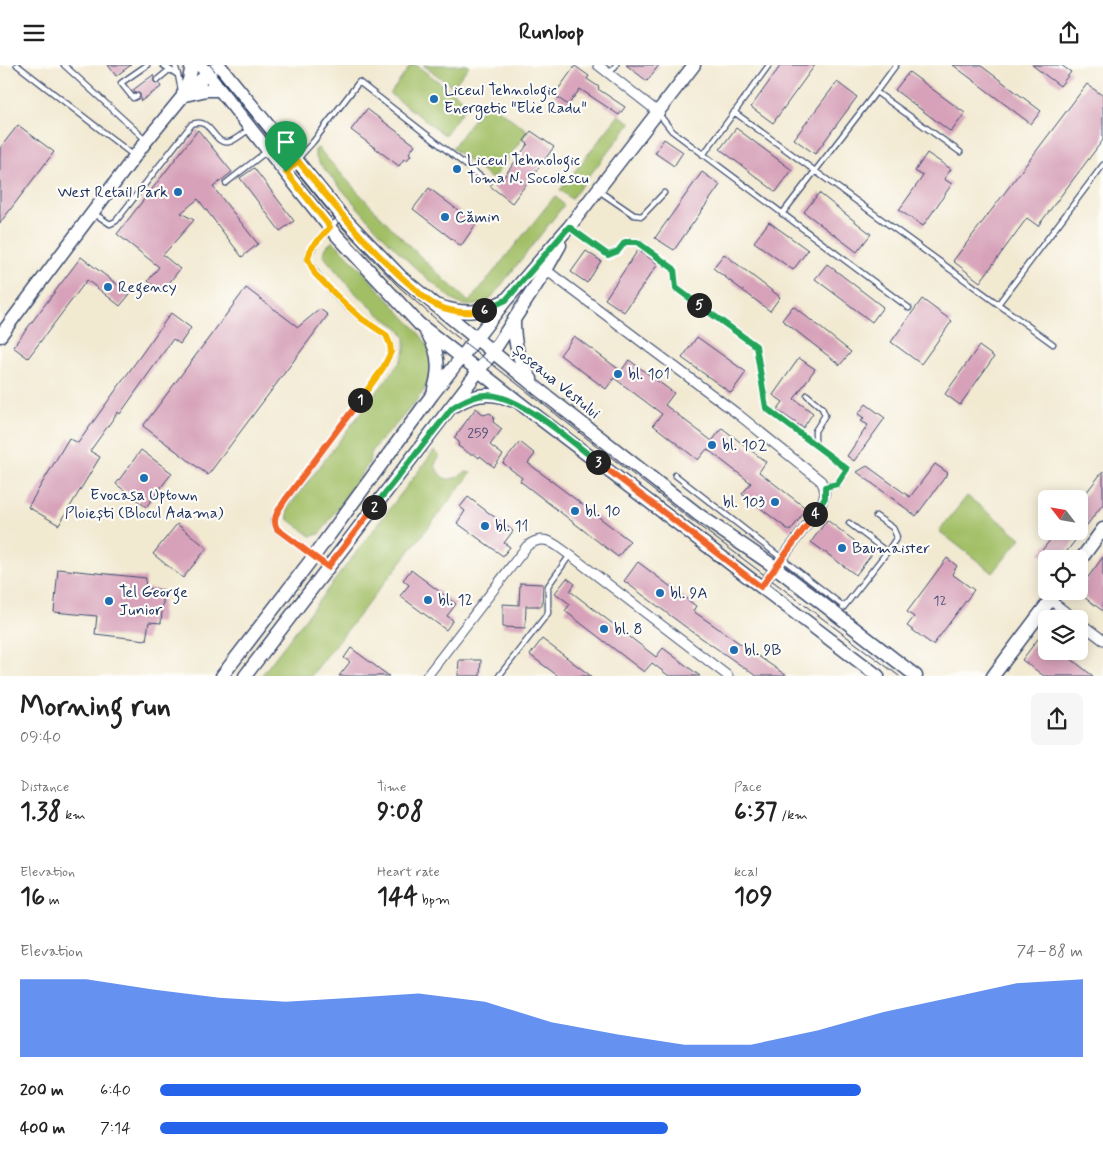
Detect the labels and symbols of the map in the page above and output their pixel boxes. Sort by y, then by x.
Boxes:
place label: Liceul Tehnologic Energetic "Elie Radu" [444,80,587,120]
marker: Liceul Tehnologic Energetic "Elie Radu" [428,93,440,105]
pin [265,121,307,172]
place label: Liceul Tehnologic Toma N. Socolescu [467,150,589,189]
marker: Liceul Tehnologic Toma N. Socolescu [451,163,463,175]
place label: West Retail Park [57,182,168,203]
marker: West Retail Park [172,186,184,198]
place label: Cămin [455,207,500,228]
marker: Cămin [439,211,451,223]
place label: Regency [118,277,177,299]
marker: Regency [102,281,114,293]
pin: 5 [686,293,712,317]
pin: 6 [472,297,496,323]
street label: Șoseaua Vestului [508,340,605,424]
place label: bl. 101 [628,364,670,385]
marker: bl. 101 [612,368,624,380]
pin: 1 [348,387,372,413]
house number: 259 [467,424,489,442]
place label: bl. 102 [722,435,768,456]
marker: bl. 102 [706,439,718,451]
pin: 3 [586,449,610,475]
marker: Evocasa Uptown Ploiești (Blocul Adama) [138,472,150,484]
place label: Evocasa Uptown Ploiești (Blocul Adama) [65,485,224,524]
north arrow [1038,490,1088,540]
place label: bl. 103 [723,492,765,513]
pin: 2 [362,495,386,519]
marker: bl. 103 [769,496,781,508]
place label: bl. 10 [585,501,621,522]
pin: 4 [802,501,828,527]
marker: bl. 10 [569,505,581,517]
place label: bl. 11 [495,516,528,537]
marker: bl. 11 [479,520,491,532]
place label: Baumaister [852,538,930,559]
marker: Baumaister [836,542,848,554]
place label: Tel George Junior [119,582,188,621]
place label: bl. 9A [670,583,708,604]
marker: bl. 9A [654,587,666,599]
place label: bl. 12 [438,590,473,611]
house number: 12 [933,592,947,610]
marker: bl. 12 [422,594,434,606]
marker: Tel George Junior [103,595,115,607]
place label: bl. 8 [614,619,642,640]
marker: bl. 8 [598,623,610,635]
place label: bl. 9B [744,640,781,661]
marker: bl. 9B [728,644,740,656]

